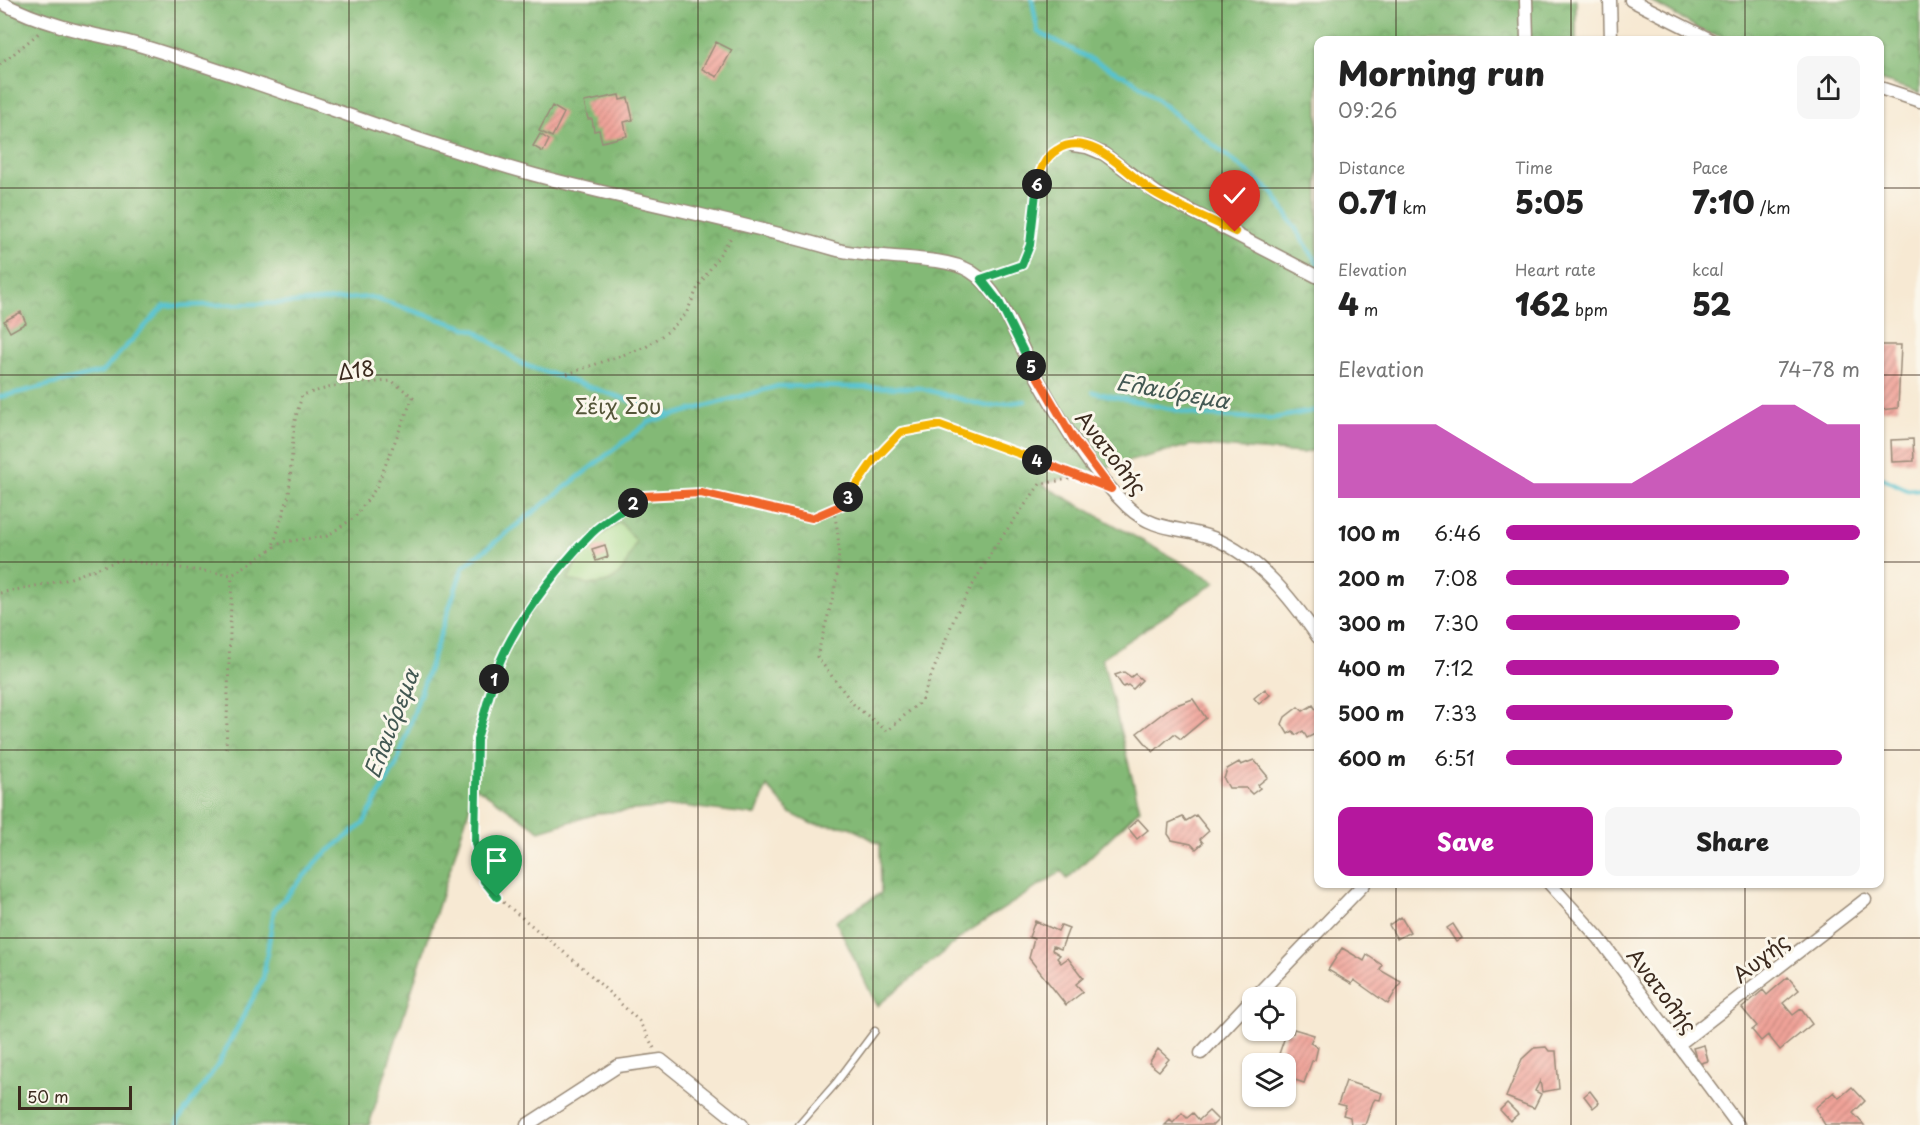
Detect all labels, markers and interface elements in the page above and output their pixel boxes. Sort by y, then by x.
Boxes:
text: Morning run [1338,47,1545,97]
button: share [1797,56,1860,119]
text: 09:26 [1338,95,1397,125]
text: Distance [1338,155,1405,179]
text: Time [1515,155,1553,179]
text: Pace [1692,155,1728,179]
pin: 6 [1022,169,1052,199]
pin [1209,170,1260,232]
text: 6 [1031,172,1043,196]
icon: check [1218,179,1251,212]
text: 0.71 [1338,179,1397,224]
text: 5:05 [1515,179,1584,224]
text: 7:10 [1692,179,1755,224]
text: km [1397,195,1427,219]
text: /km [1755,195,1790,219]
text: Elevation [1338,257,1407,281]
text: Heart rate [1515,257,1596,281]
text: kcal [1692,257,1724,281]
text: 4 [1338,281,1359,326]
text: 162 [1515,281,1570,326]
text: 52 [1692,281,1731,326]
text: m [1359,297,1378,321]
text: bpm [1570,297,1608,321]
street label: Δ18 [336,351,376,387]
pin: 5 [1016,351,1046,381]
text: 5 [1026,354,1036,378]
text: Elevation [1338,354,1424,384]
text: 74–78 m [1778,354,1860,384]
water label: Ελαιόρεμα [1114,364,1234,416]
park label: Σέιχ Σου [575,389,661,421]
street label: Ανατολής [1069,403,1155,501]
pin: 4 [1022,445,1052,475]
text: 4 [1032,448,1042,472]
pin: 3 [833,482,863,512]
text: 3 [843,485,853,509]
pin: 2 [618,488,648,518]
text: 2 [627,491,639,515]
text: 100 m [1338,518,1400,548]
text: 6:46 [1434,518,1481,548]
text: 200 m [1338,563,1405,593]
text: 7:08 [1434,563,1478,593]
text: 300 m [1338,608,1406,638]
text: 7:30 [1434,608,1479,638]
text: 400 m [1338,653,1406,683]
text: 7:12 [1434,653,1474,683]
water label: Ελαιόρεμα [354,662,426,782]
pin: 1 [479,664,509,694]
text: 1 [490,667,498,691]
text: 500 m [1338,698,1405,728]
text: 7:33 [1434,698,1477,728]
text: 600 m [1338,743,1406,773]
text: 6:51 [1434,743,1475,773]
button: Save [1338,807,1593,876]
button: Share [1605,807,1860,876]
pin [471,835,522,897]
icon: arrive [480,844,513,877]
street label: Αυγής [1725,925,1795,989]
street label: Ανατολής [1620,940,1706,1040]
map controls [1242,987,1296,1107]
button: locate [1242,987,1296,1041]
button: layers [1242,1053,1296,1107]
scale bar [18,1083,132,1110]
text: 50 m [27,1084,68,1108]

